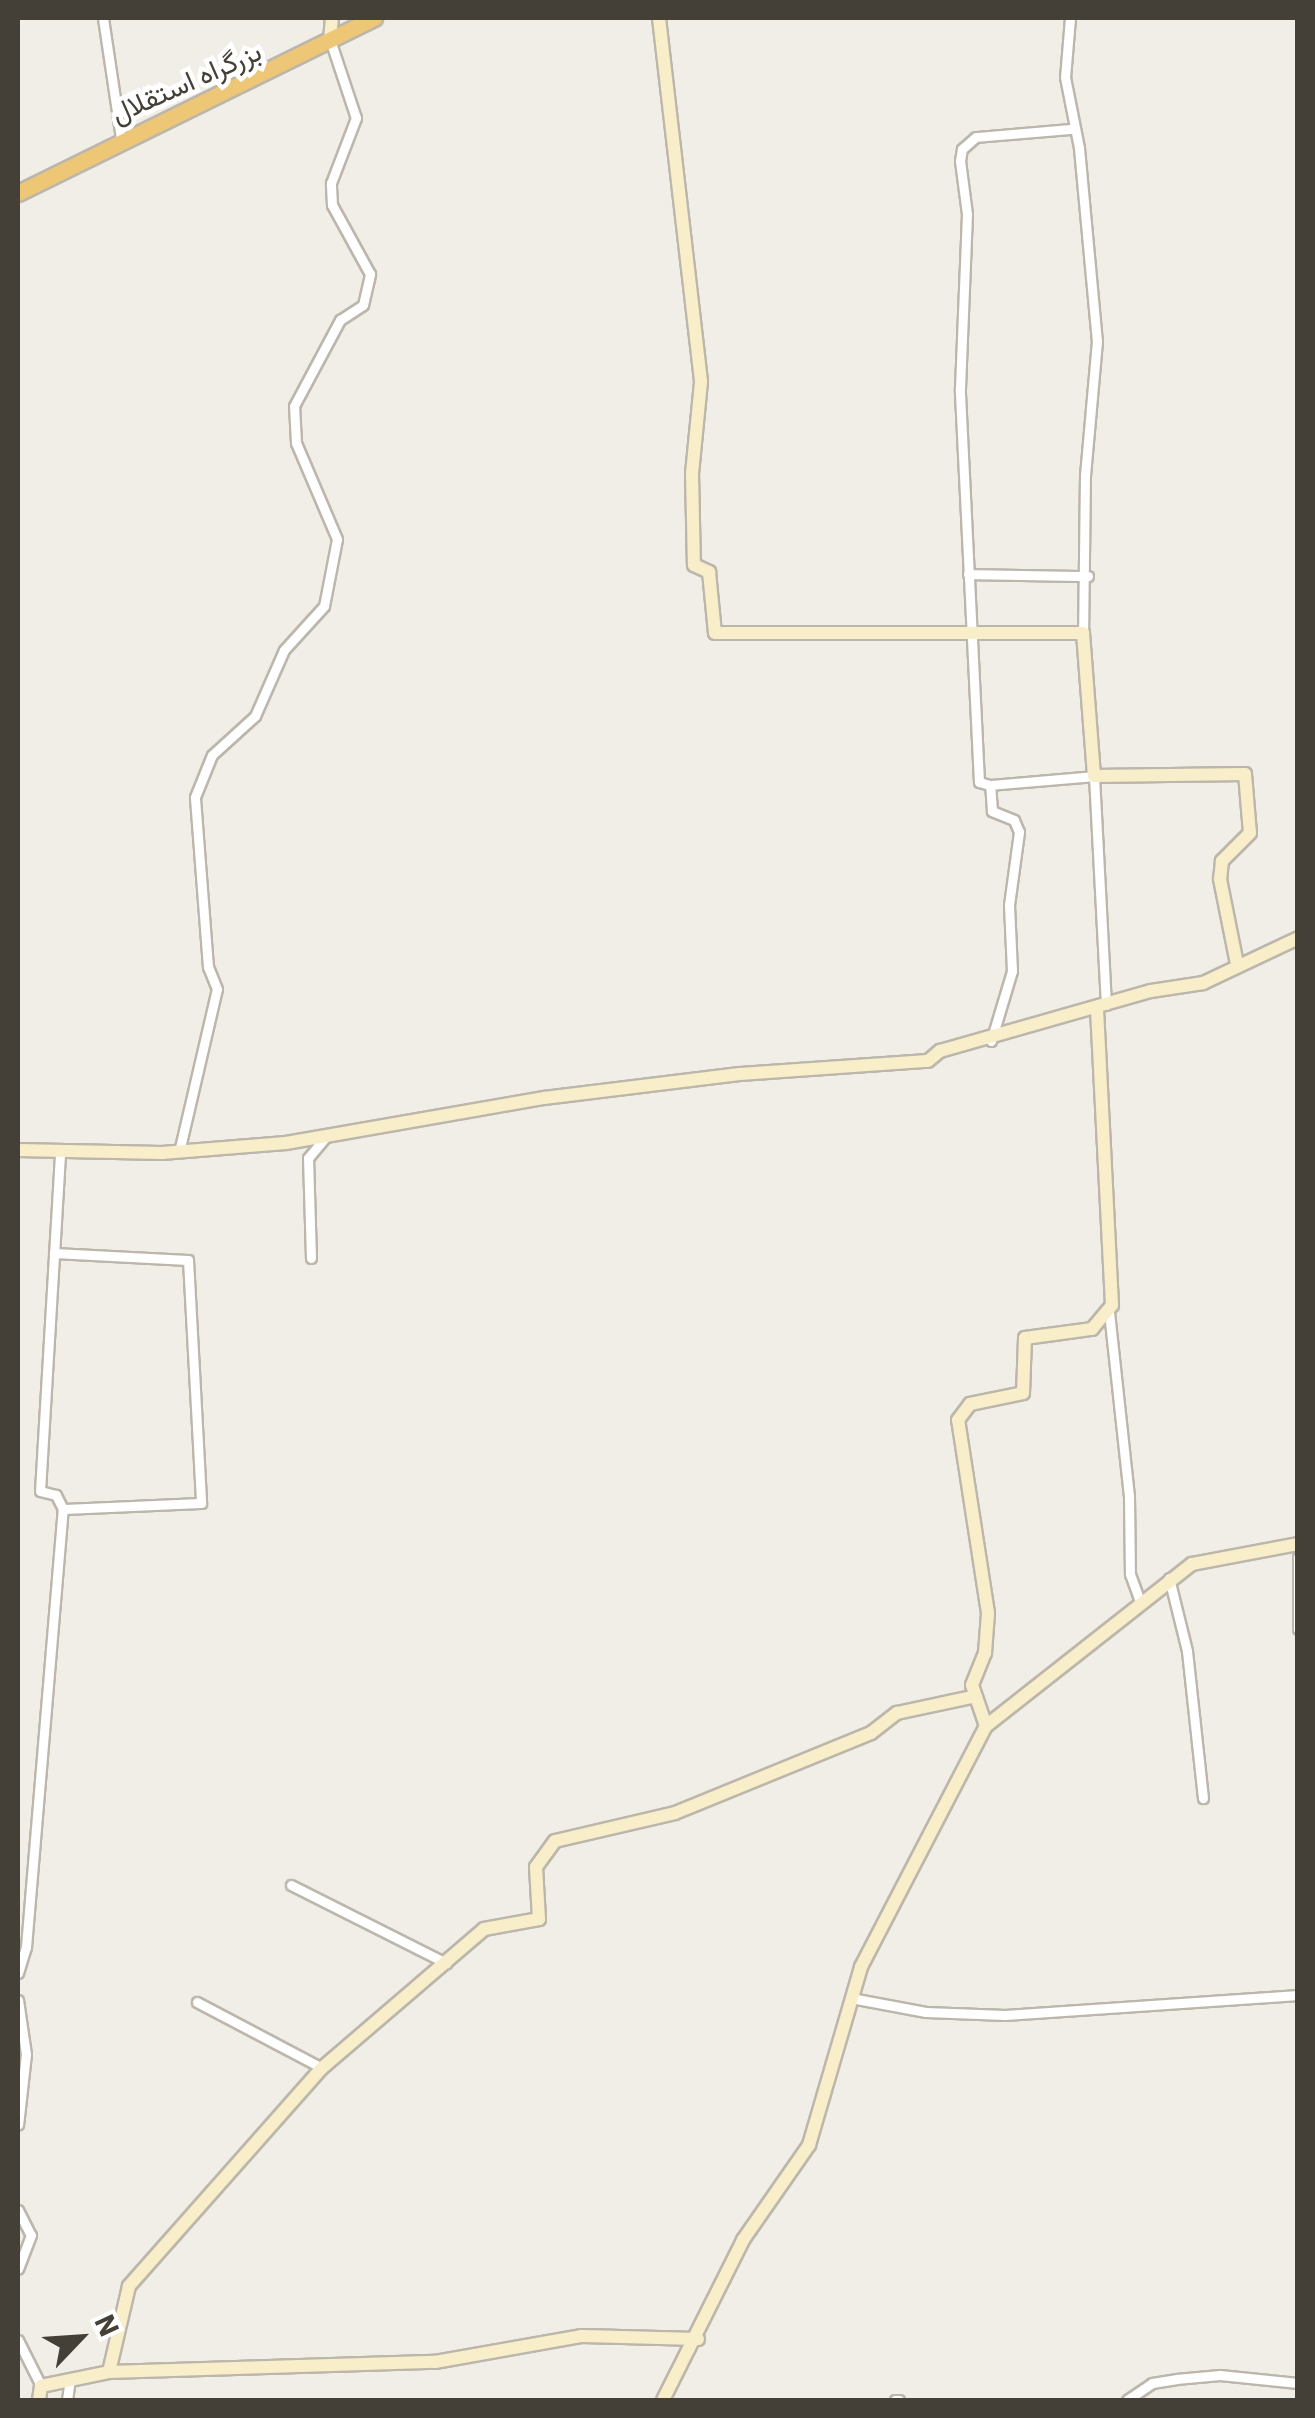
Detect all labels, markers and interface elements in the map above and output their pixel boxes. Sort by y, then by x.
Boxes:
street label: بزرگراه استقلال [106,34,266,130]
north arrow [30,2288,130,2388]
text: N [87,2308,129,2342]

